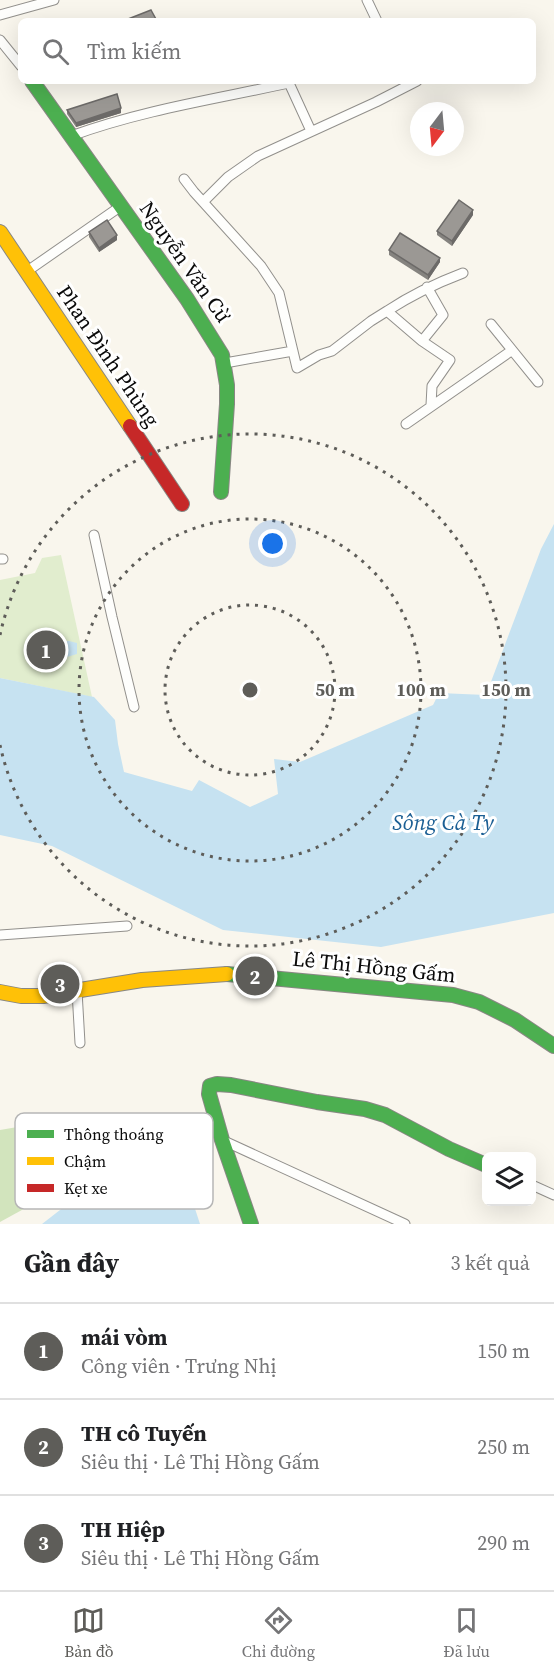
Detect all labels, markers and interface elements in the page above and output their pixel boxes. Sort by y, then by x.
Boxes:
search box [18,18,536,84]
icon: search [39,35,72,68]
text: Tìm kiếm [87,36,181,66]
north arrow [410,102,464,156]
street label: Nguyễn Văn Cừ [133,195,238,328]
street label: Phan Đình Phùng [50,279,167,432]
your location [258,529,287,558]
pin: 1 [26,628,66,672]
text: 50 m [315,677,355,702]
text: 100 m [396,677,446,702]
text: 150 m [481,677,531,702]
centre of rings [240,680,260,700]
water label: Sông Cà Ty [392,807,494,837]
street label: Lê Thị Hồng Gấm [291,944,457,990]
pin: 2 [236,954,274,998]
pin: 3 [40,962,80,1006]
legend [15,1113,213,1209]
text: Thông thoáng [64,1123,163,1145]
text: Chậm [64,1150,106,1172]
map controls [482,1152,536,1206]
button: layers [482,1152,536,1206]
text: Kẹt xe [64,1177,108,1199]
text: Gần đây [24,1245,119,1281]
text: 3 kết quả [450,1249,530,1277]
text: mái vòm [81,1322,168,1352]
text: 1 [38,1337,49,1365]
text: 150 m [477,1337,530,1365]
text: Công viên · Trưng Nhị [81,1352,276,1380]
text: TH cô Tuyến [81,1418,207,1448]
text: 2 [38,1433,49,1461]
text: 250 m [477,1433,530,1461]
text: Siêu thị · Lê Thị Hồng Gấm [81,1448,320,1476]
text: TH Hiệp [81,1514,165,1544]
text: 3 [38,1529,49,1557]
text: 290 m [477,1529,530,1557]
text: Siêu thị · Lê Thị Hồng Gấm [81,1544,320,1572]
tab: Bản đồ [64,1604,114,1662]
tab: Chỉ đường [242,1604,315,1662]
tab: Đã lưu [443,1604,490,1662]

